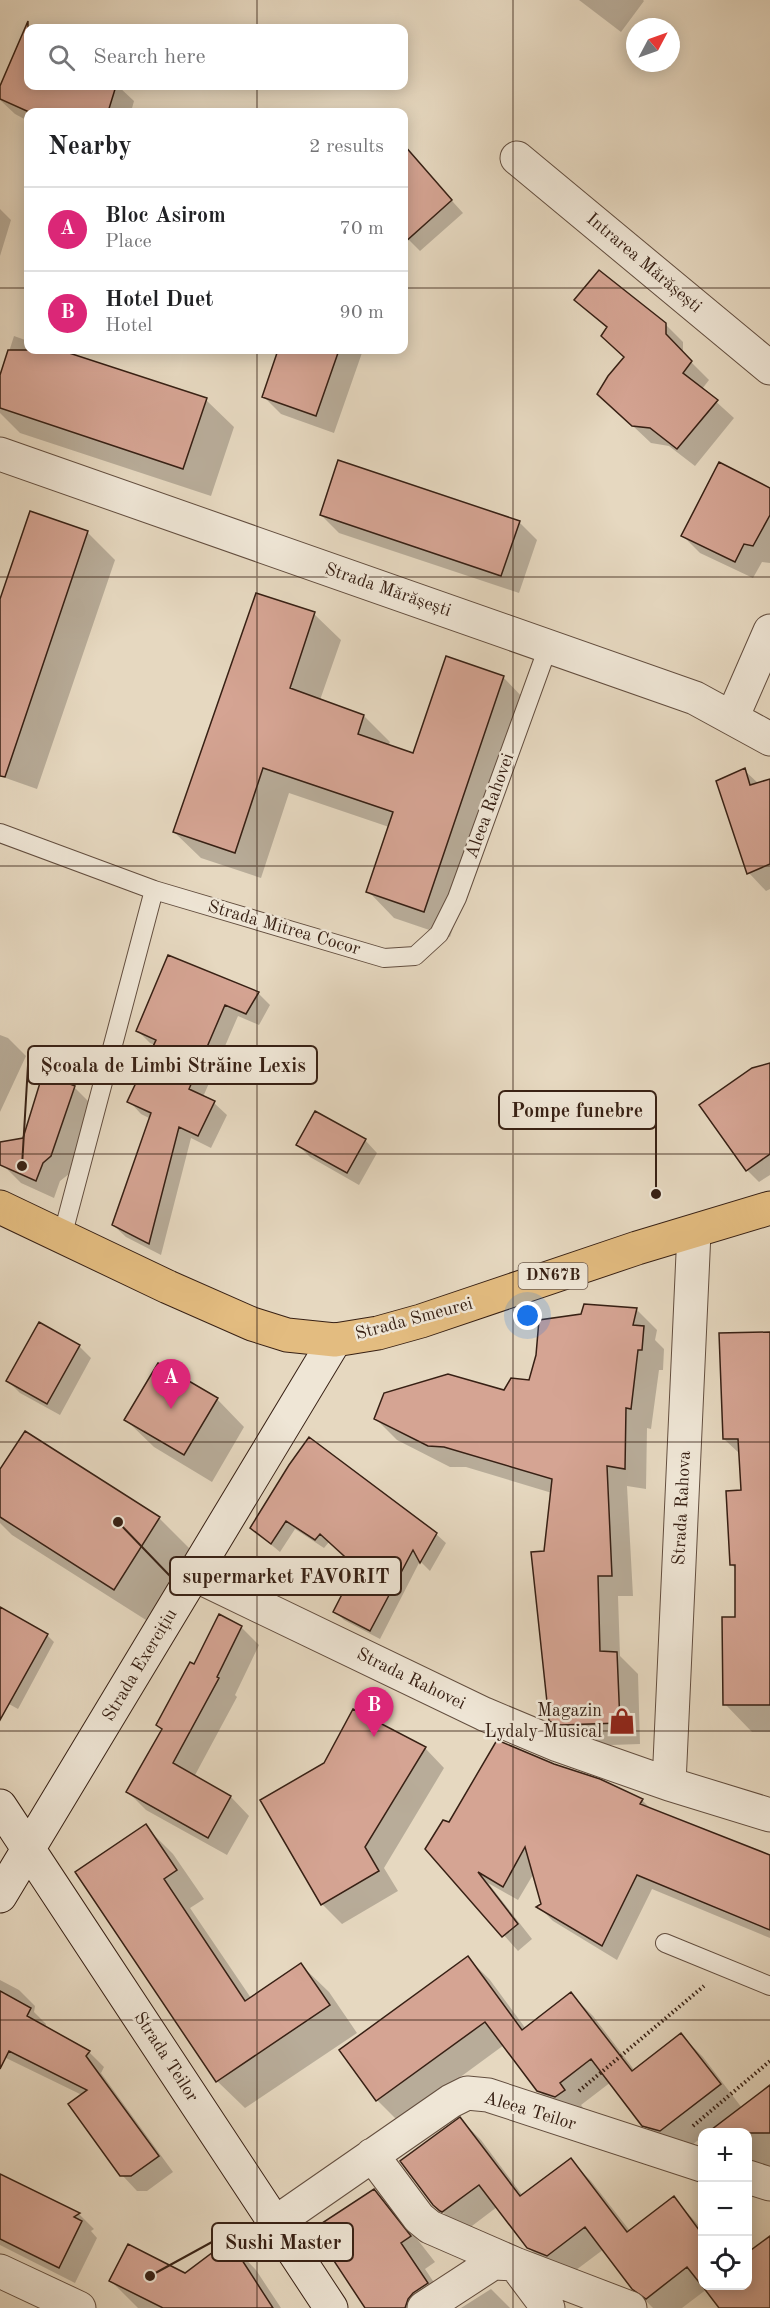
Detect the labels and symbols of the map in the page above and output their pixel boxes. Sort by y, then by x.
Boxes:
north arrow [626,18,680,72]
street label: Intrarea Mărășești [582,210,705,317]
street label: Strada Mărășești [322,560,454,621]
street label: Aleea Rahovei [463,751,517,861]
street label: Strada Mitrea Cocor [206,898,363,959]
callout: Școala de Limbi Străine Lexis [28,1046,317,1084]
text: Școala de Limbi Străine Lexis [40,1057,306,1077]
callout: Pompe funebre [499,1091,656,1129]
text: Pompe funebre [511,1102,643,1122]
road number: DN67B [518,1263,588,1289]
street label: Strada Smeurei [353,1295,475,1343]
your location [513,1301,542,1330]
pin: A [152,1360,190,1409]
street label: Strada Rahova [670,1450,694,1566]
callout: supermarket FAVORIT [170,1557,401,1595]
text: supermarket FAVORIT [183,1568,389,1588]
street label: Strada Exercițiu [99,1605,182,1725]
street label: Strada Rahovei [354,1645,468,1713]
pin: B [354,1688,394,1737]
place label: Magazin Lydaly Musical [485,1702,602,1741]
shop icon: Magazin Lydaly Musical [607,1706,637,1736]
street label: Strada Teilor [130,2009,202,2106]
street label: Aleea Teilor [482,2088,579,2134]
callout: Sushi Master [212,2223,353,2261]
text: Sushi Master [225,2234,342,2254]

